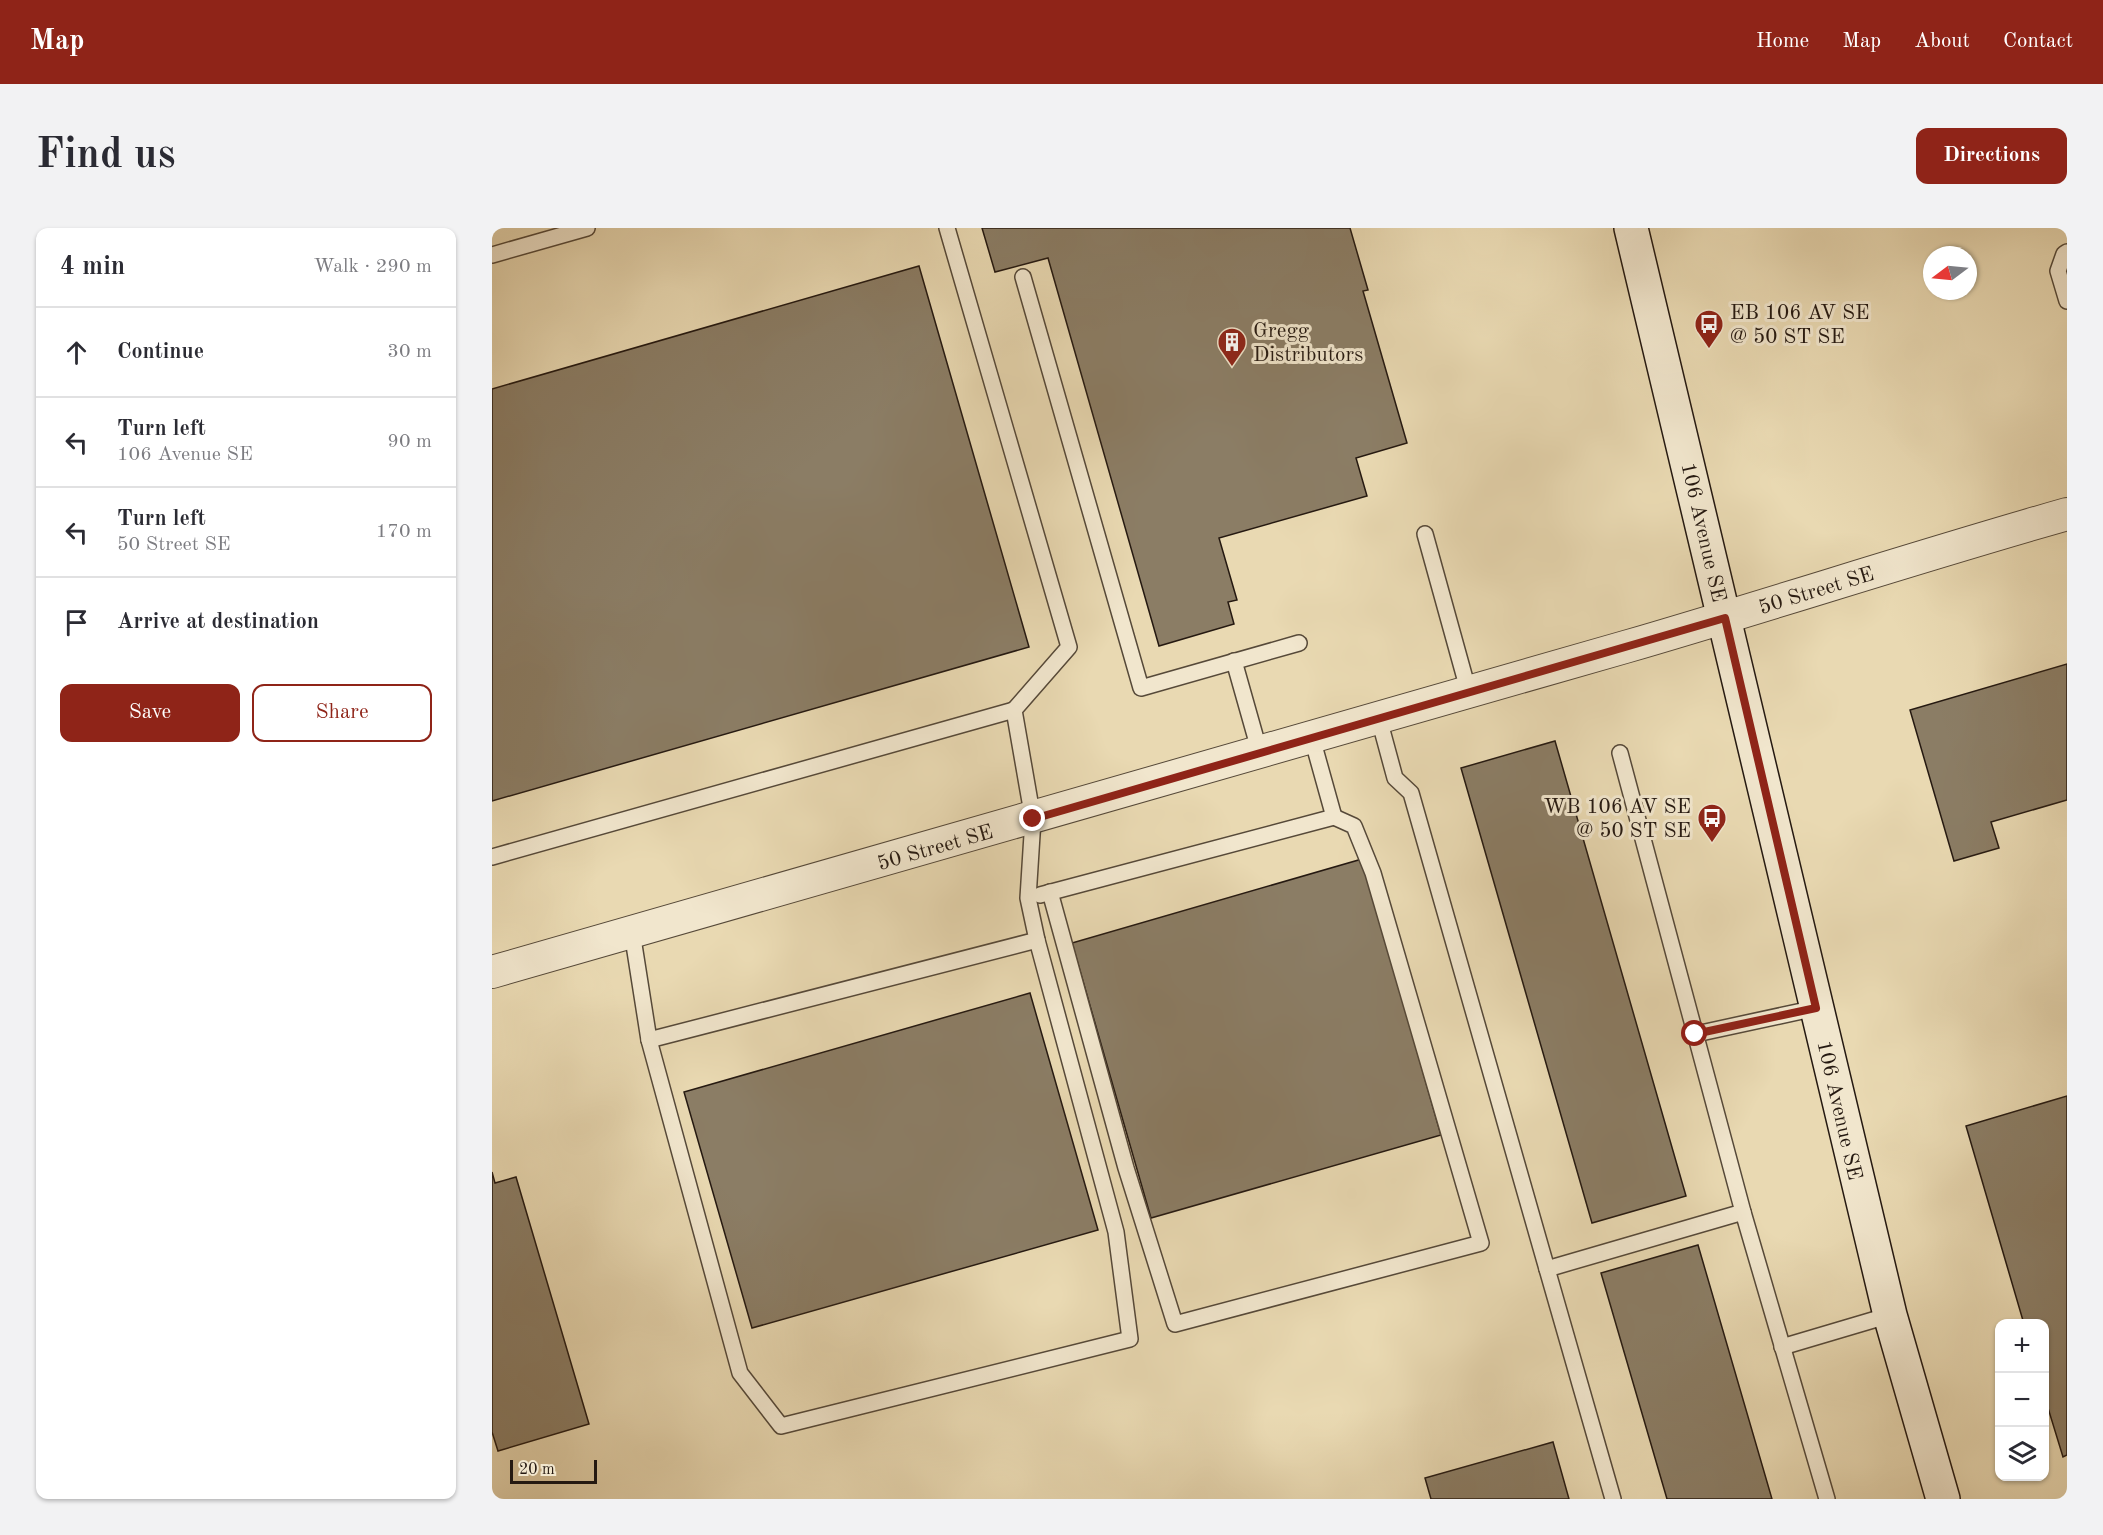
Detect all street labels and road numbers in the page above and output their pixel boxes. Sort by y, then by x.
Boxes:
street label: 106 Avenue SE [1676,461,1729,604]
street label: 50 Street SE [1756,564,1877,619]
street label: 50 Street SE [875,822,996,875]
street label: 106 Avenue SE [1812,1039,1865,1182]

